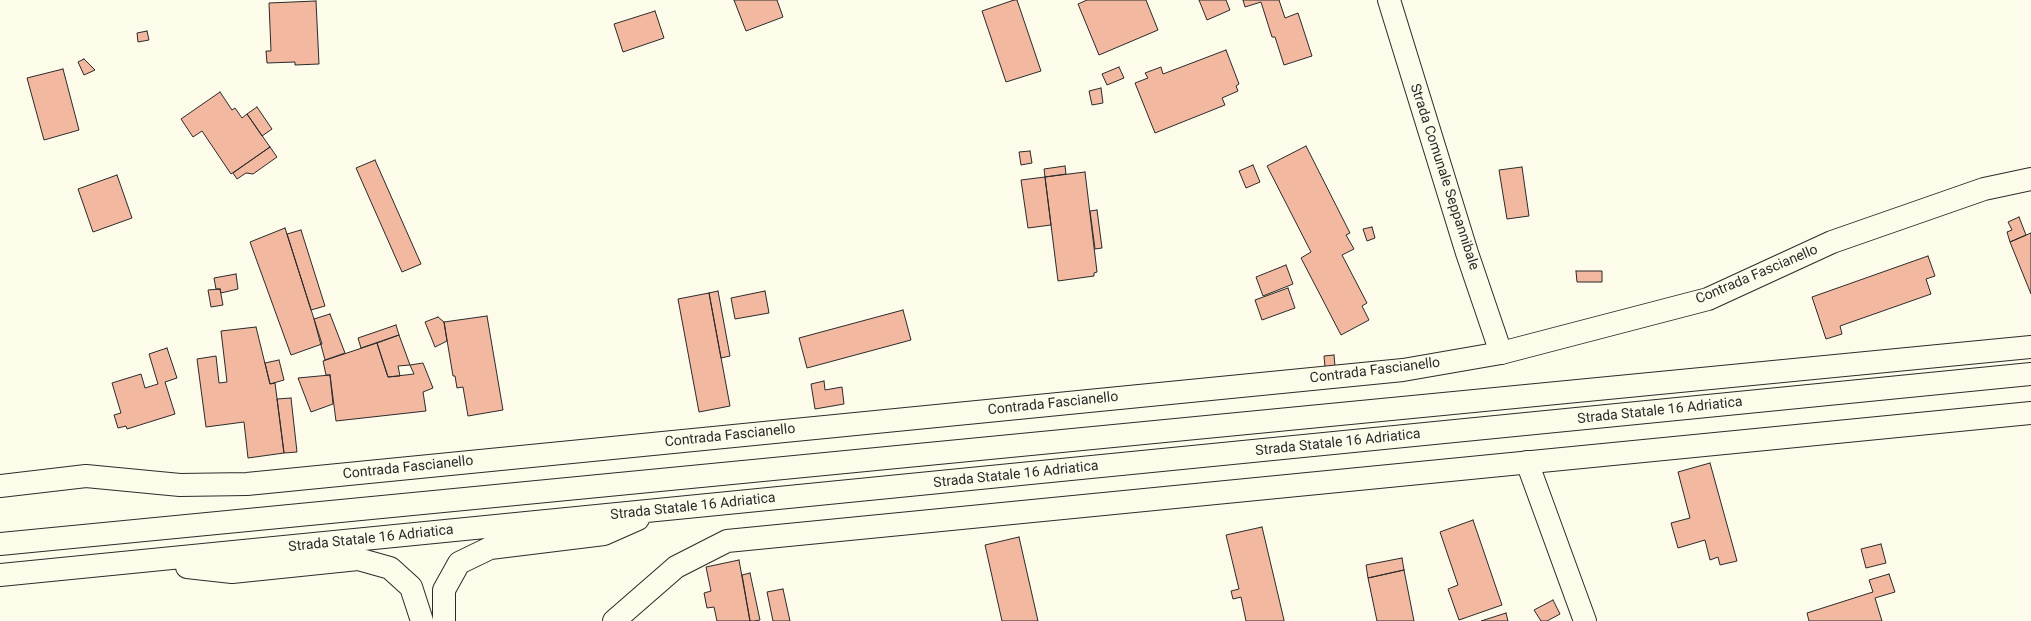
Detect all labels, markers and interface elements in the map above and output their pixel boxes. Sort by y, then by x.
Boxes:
street label: Strada Comunale Seppannibale [1406,82,1482,272]
street label: Contrada Fascianello [1693,242,1821,308]
street label: Contrada Fascianello [1309,355,1441,387]
street label: Contrada Fascianello [987,389,1119,419]
street label: Strada Statale 16 Adriatica [1577,394,1743,428]
street label: Contrada Fascianello [664,421,796,451]
street label: Strada Statale 16 Adriatica [1255,426,1421,460]
street label: Contrada Fascianello [342,453,474,483]
street label: Strada Statale 16 Adriatica [933,458,1099,492]
street label: Strada Statale 16 Adriatica [610,490,776,524]
street label: Strada Statale 16 Adriatica [288,522,454,556]

